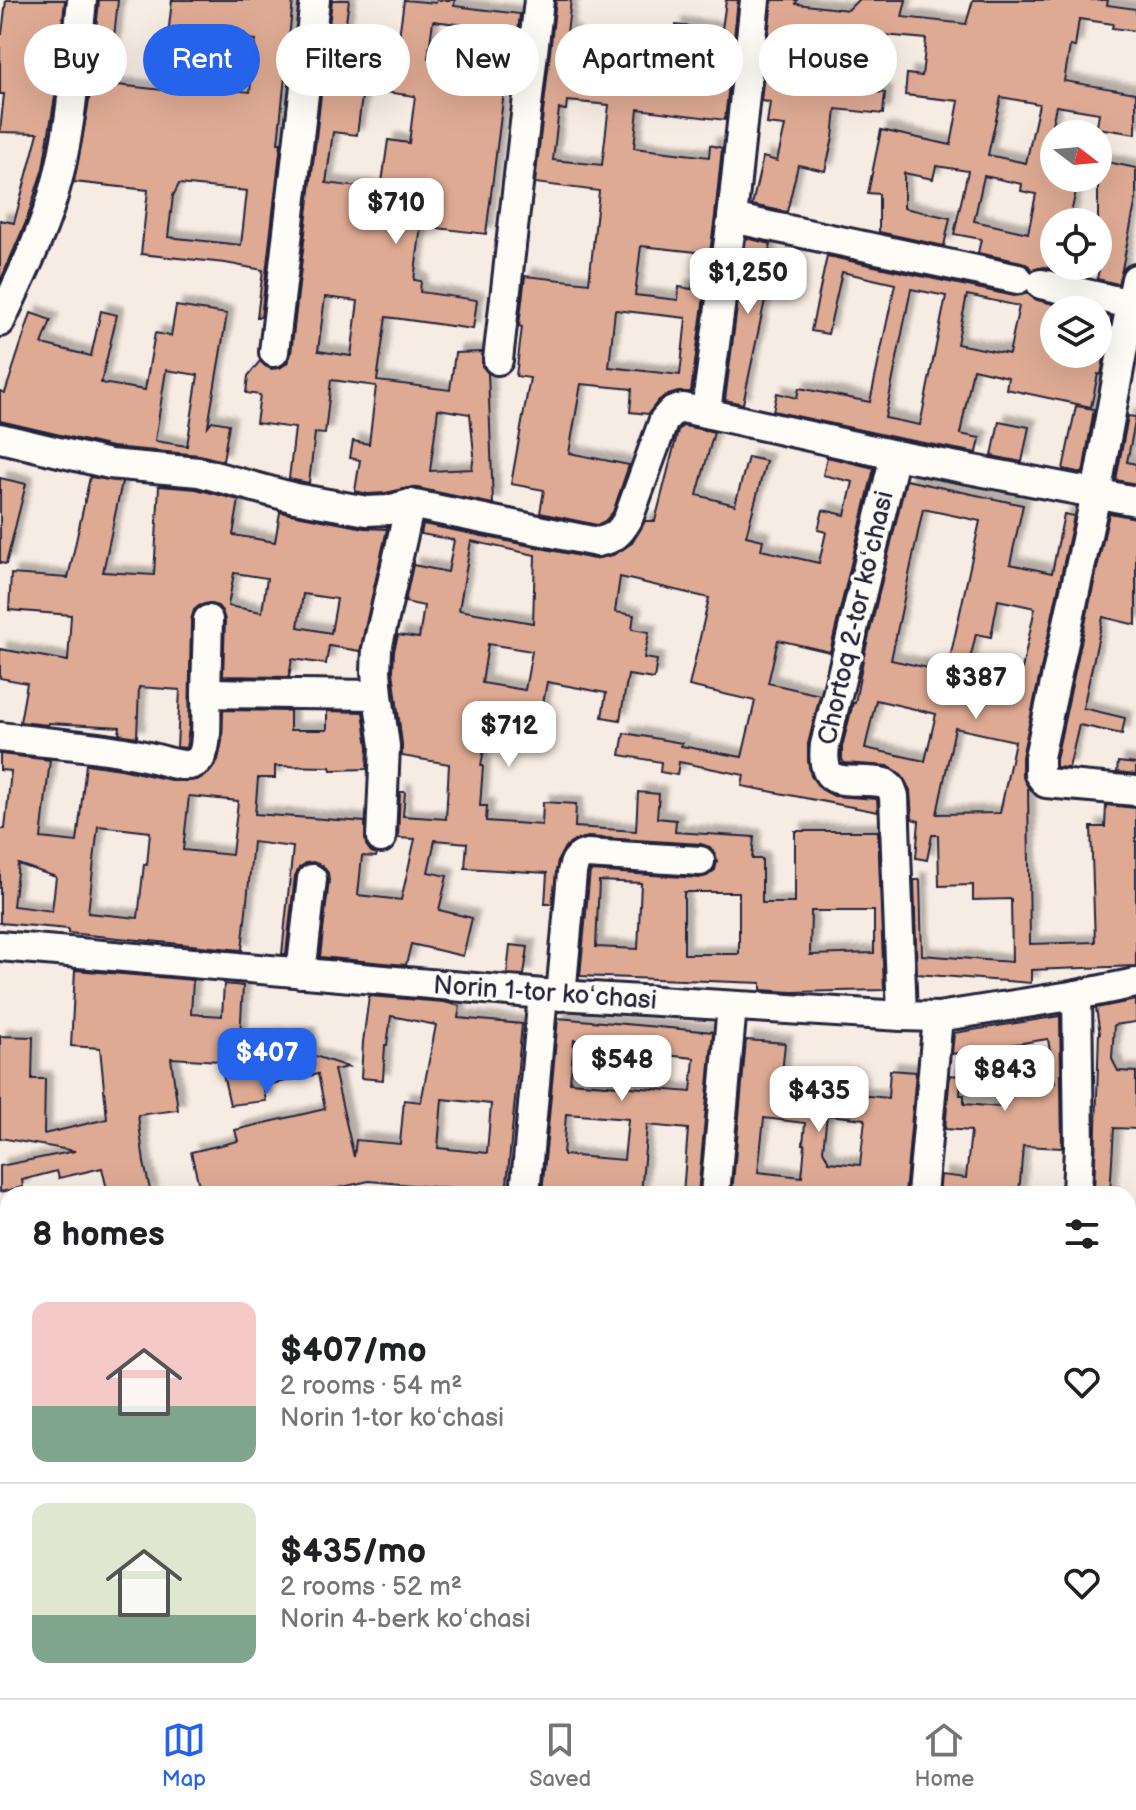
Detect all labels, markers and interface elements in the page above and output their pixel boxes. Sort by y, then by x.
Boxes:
chip: Buy [24,24,127,96]
chip: Rent [143,24,260,96]
chip: Filters [276,24,410,96]
chip: New [426,24,539,96]
chip: Apartment [555,24,743,96]
chip: House [759,24,897,96]
north arrow [1040,120,1112,192]
map controls [1040,120,1112,368]
pin: $710 [349,178,443,246]
text: $710 [367,188,425,219]
button: locate [1040,208,1112,280]
pin: $1,250 [683,248,813,316]
text: $1,250 [708,258,788,289]
button: layers [1040,296,1112,368]
street label: Chortoq 2-tor koʻchasi [812,488,900,748]
pin: $387 [929,653,1023,721]
text: $387 [945,663,1007,694]
pin: $712 [462,701,556,769]
text: $712 [480,711,538,742]
street label: Norin 1-tor koʻchasi [432,970,658,1016]
pin: $407 [220,1028,314,1096]
pin: $548 [575,1035,669,1103]
text: $407 [236,1038,299,1069]
text: $548 [590,1045,654,1076]
pin: $843 [958,1045,1052,1113]
text: $843 [973,1055,1037,1086]
pin: $435 [772,1066,866,1134]
text: $435 [788,1076,850,1107]
icon: filters [1060,1212,1104,1256]
text: 8 homes [32,1214,165,1255]
text: $407/mo [280,1330,427,1371]
icon: home [96,1334,192,1430]
icon: heart [1060,1360,1104,1404]
text: 2 rooms · 54 m² [280,1371,463,1402]
text: Norin 1-tor koʻchasi [280,1403,504,1434]
text: $435/mo [280,1531,426,1572]
icon: home [96,1535,192,1631]
icon: heart [1060,1561,1104,1605]
text: 2 rooms · 52 m² [280,1572,462,1603]
text: Norin 4-berk koʻchasi [280,1604,531,1635]
tab: Map [162,1718,206,1793]
tab: Saved [529,1718,591,1793]
tab: Home [914,1718,974,1793]

